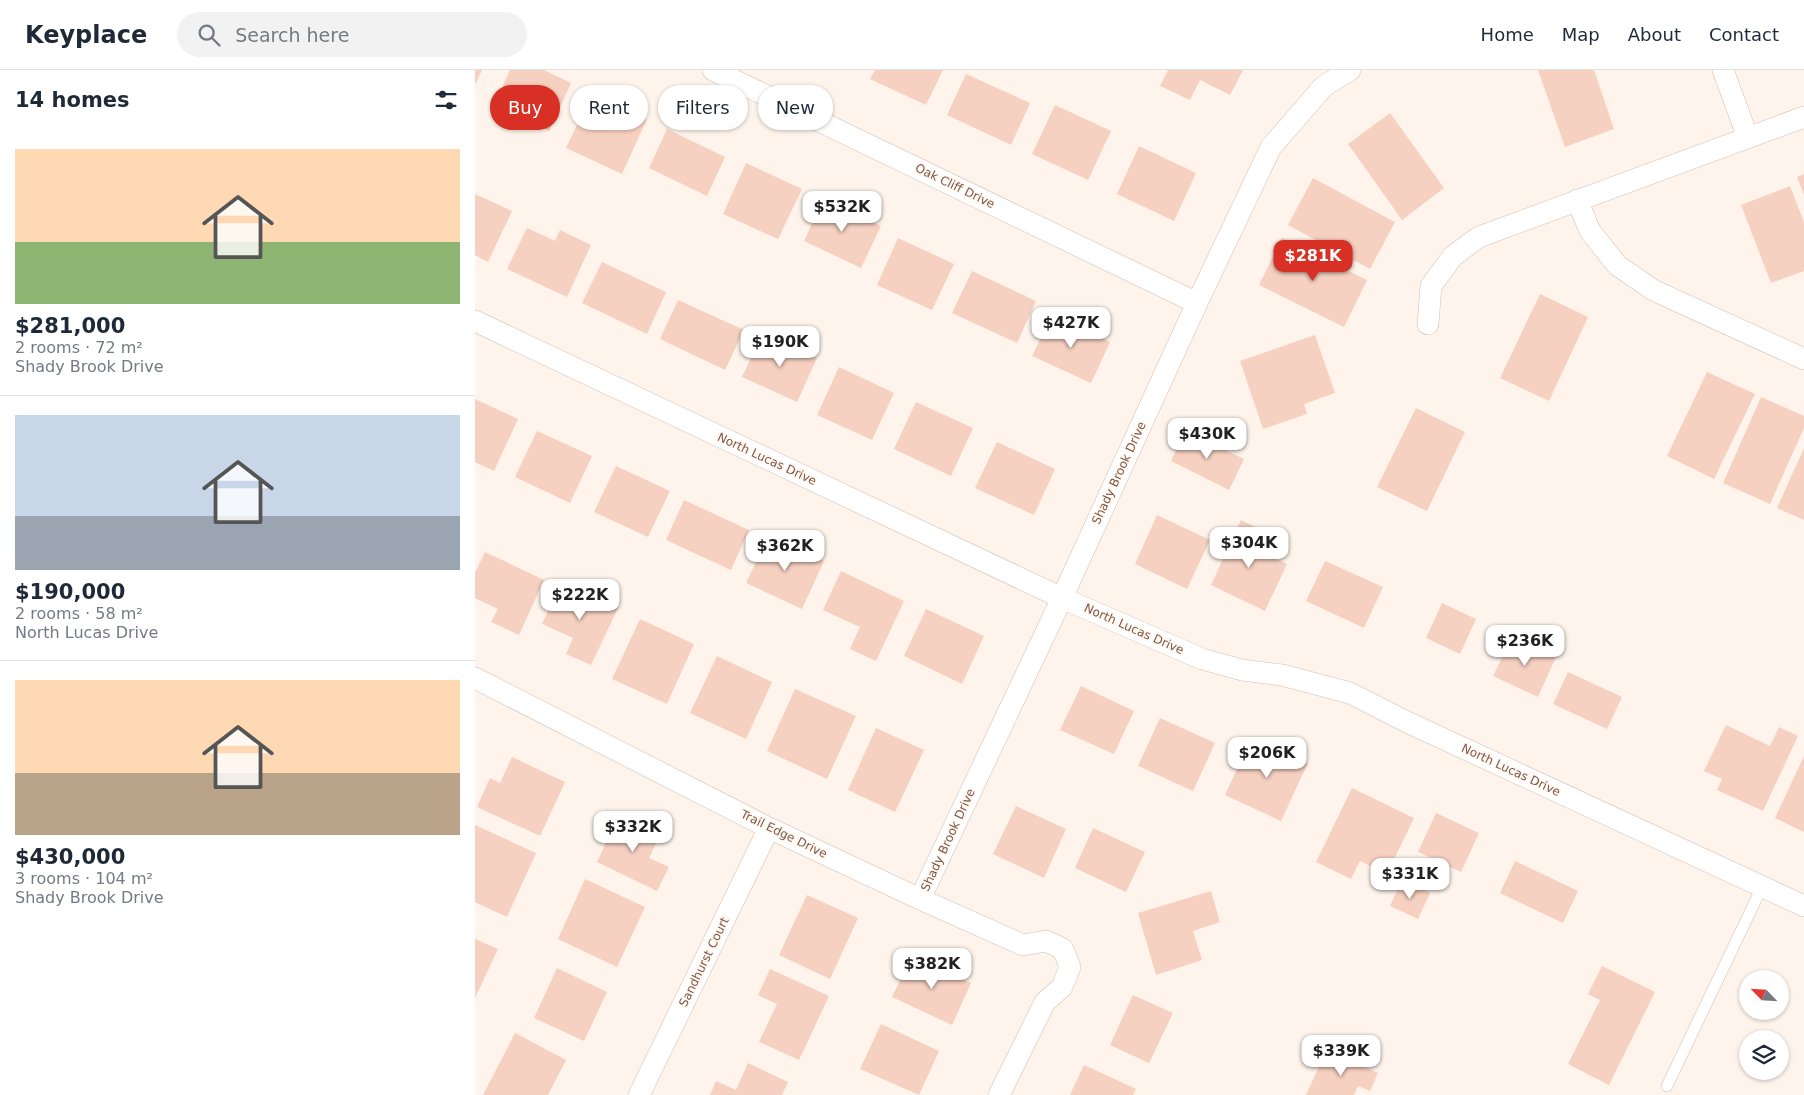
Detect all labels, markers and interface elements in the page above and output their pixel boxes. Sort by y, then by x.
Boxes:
search box [177,12,527,57]
text: Keyplace [25,21,147,49]
icon: search [195,21,223,49]
text: Search here [235,24,349,46]
text: Home [1481,24,1534,45]
text: Map [1562,24,1600,45]
text: About [1628,24,1681,45]
text: Contact [1709,24,1779,45]
chip: Buy [490,85,560,130]
chip: Rent [570,85,648,130]
chip: Filters [658,85,748,130]
chip: New [758,85,833,130]
icon: filters [432,86,460,114]
text: 14 homes [15,88,130,112]
street label: Oak Cliff Drive [913,161,997,211]
icon: home [193,182,283,272]
pin: $532K [807,190,877,233]
text: $532K [814,197,870,216]
pin: $281K [1278,240,1348,282]
text: $281K [1285,246,1341,265]
pin: $427K [1036,306,1106,349]
text: $427K [1043,313,1099,332]
text: $281,000 [15,314,125,338]
pin: $190K [745,326,815,368]
text: $190K [752,332,808,351]
text: 2 rooms · 72 m² [15,338,143,357]
text: Shady Brook Drive [15,357,164,376]
pin: $430K [1172,418,1242,460]
street label: Shady Brook Drive [1089,420,1149,526]
text: $430K [1179,424,1235,443]
street label: North Lucas Drive [715,430,819,488]
icon: home [193,447,283,537]
pin: $304K [1214,526,1284,569]
pin: $362K [750,530,820,572]
text: $304K [1221,533,1277,552]
text: $362K [757,536,813,555]
pin: $222K [545,578,615,621]
text: $190,000 [15,580,125,604]
text: $222K [552,585,608,604]
street label: North Lucas Drive [1082,601,1186,657]
text: 2 rooms · 58 m² [15,604,143,623]
text: North Lucas Drive [15,623,158,642]
pin: $236K [1490,624,1560,667]
text: $236K [1497,631,1553,650]
icon: home [193,712,283,802]
pin: $206K [1232,736,1302,779]
street label: North Lucas Drive [1459,741,1563,799]
text: $206K [1239,743,1295,762]
street label: Shady Brook Drive [918,787,978,893]
street label: Trail Edge Drive [738,807,829,861]
pin: $332K [598,810,668,853]
text: $332K [605,817,661,836]
text: $430,000 [15,845,125,869]
pin: $331K [1375,858,1445,900]
text: $331K [1382,864,1438,883]
text: 3 rooms · 104 m² [15,869,153,888]
text: Shady Brook Drive [15,888,164,907]
street label: Sandhurst Court [676,915,732,1009]
pin: $382K [897,948,967,990]
text: $382K [904,954,960,973]
north arrow [1739,970,1789,1020]
map controls [1739,970,1789,1080]
button: layers [1739,1030,1789,1080]
pin: $339K [1306,1034,1376,1077]
text: $339K [1313,1041,1369,1060]

